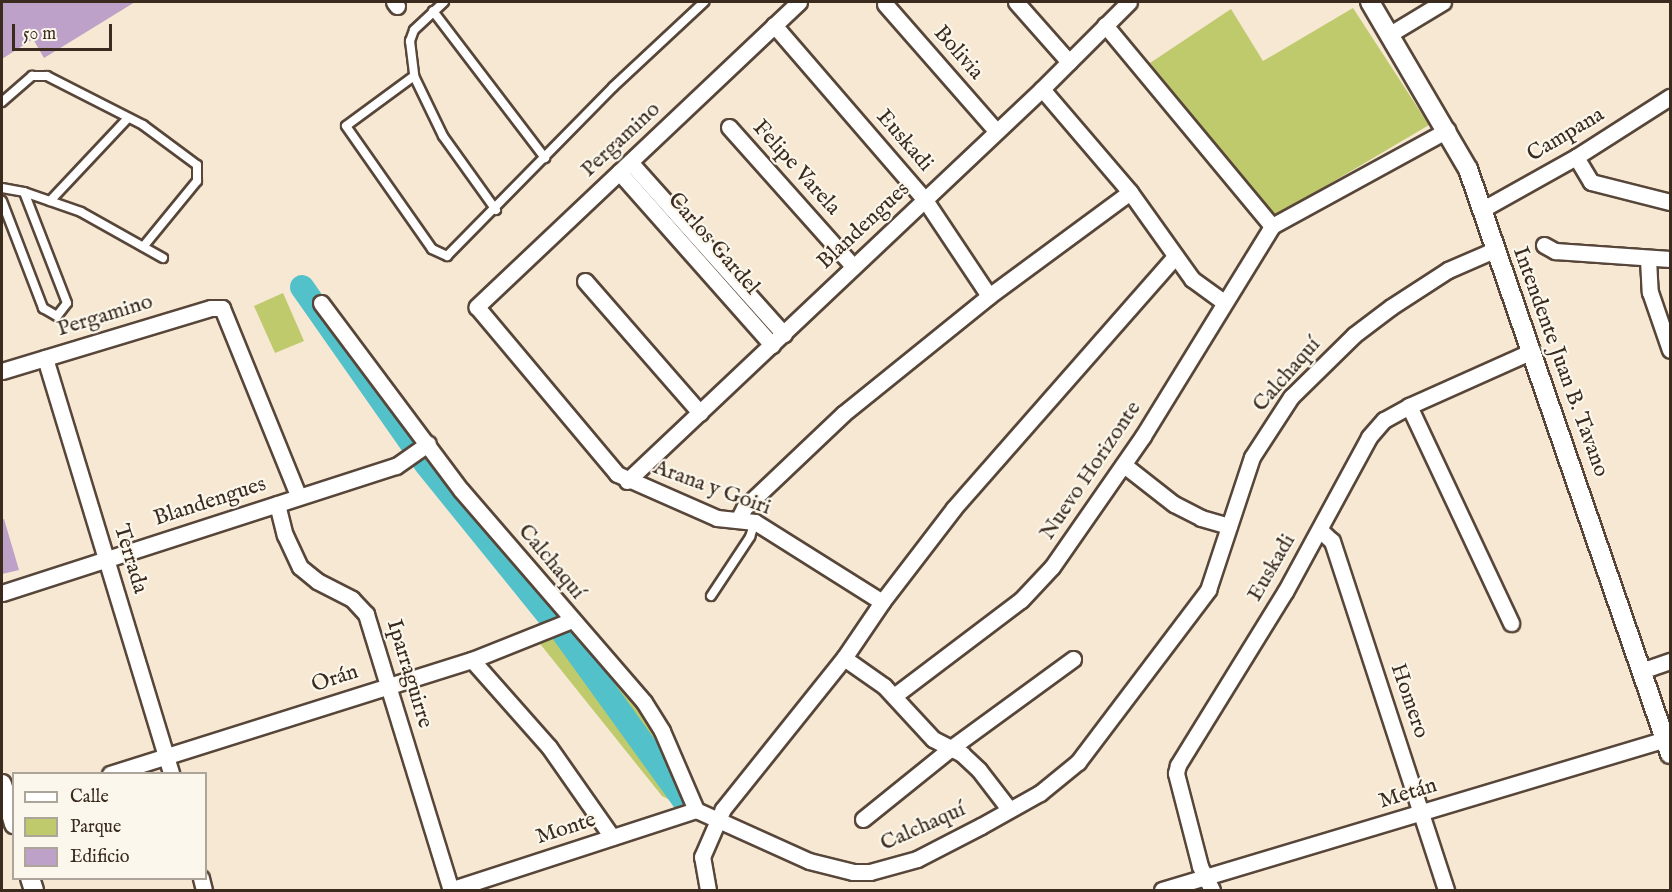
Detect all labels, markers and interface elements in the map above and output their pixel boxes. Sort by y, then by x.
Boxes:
scale bar [15,12,116,50]
street label: Bolivia [927,20,989,86]
text: 50 m [23,23,56,46]
street label: Pergamino [576,97,666,183]
street label: Campana [1523,102,1609,168]
street label: Euskadi [870,105,938,177]
street label: Felipe Varela [746,115,846,221]
street label: Blandengues [812,177,916,275]
street label: Carlos Gardel [662,188,764,300]
street label: Intendente Juan B. Tavano [1506,243,1614,481]
street label: Pergamino [54,289,156,343]
street label: Calchaquí [1248,332,1326,418]
street label: Nuevo Horizonte [1035,397,1147,545]
street label: Arana y Goiri [650,455,774,521]
street label: Blandengues [151,471,269,533]
street label: Calchaquí [512,519,590,605]
street label: Terrada [107,521,153,597]
street label: Euskadi [1242,530,1302,606]
street label: Iparraguirre [380,617,438,731]
street label: Orán [308,659,362,699]
street label: Homero [1384,660,1434,742]
legend [12,772,207,880]
street label: Metán [1376,773,1440,815]
text: Calle [70,786,109,809]
street label: Calchaquí [877,797,969,857]
street label: Monte [533,807,599,851]
text: Parque [70,816,121,839]
text: Edificio [70,846,130,869]

